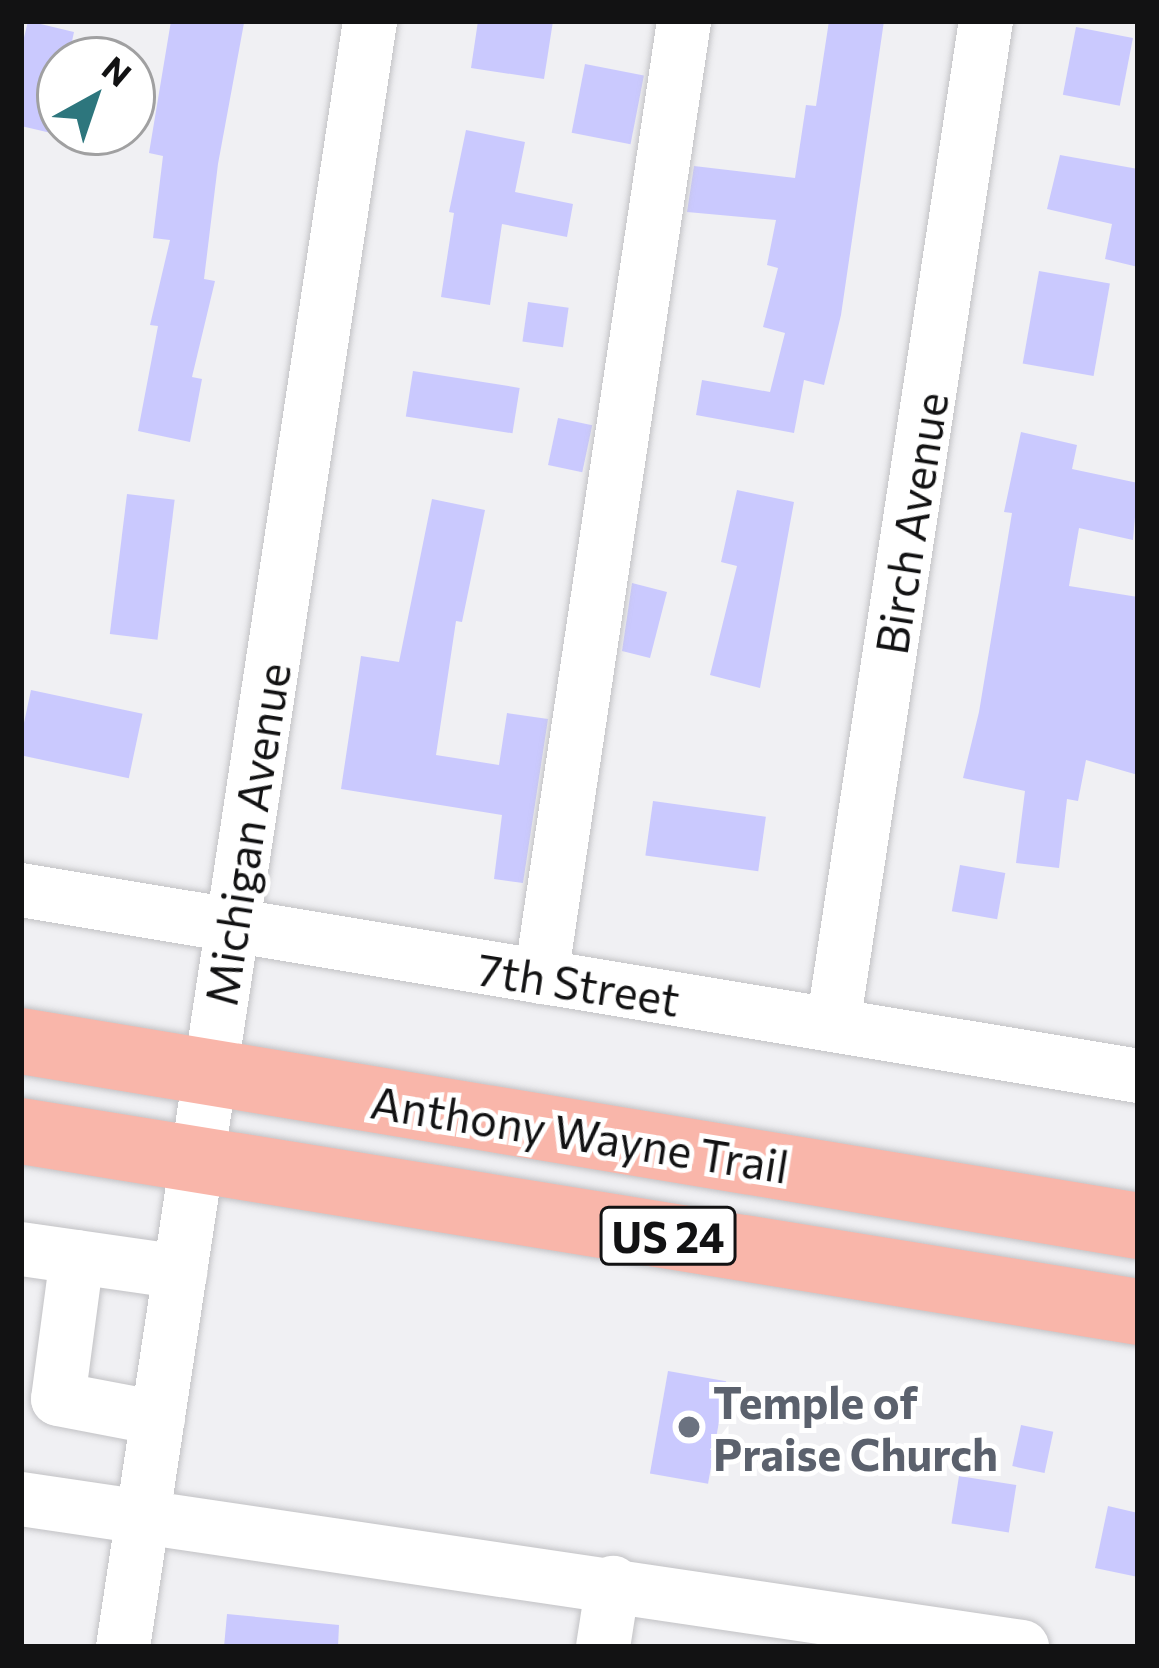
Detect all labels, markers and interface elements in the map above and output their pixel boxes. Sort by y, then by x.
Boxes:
north arrow [36,36,156,156]
text: N [95,47,140,94]
street label: Birch Avenue [863,388,957,658]
street label: Michigan Avenue [192,659,300,1009]
street label: 7th Street [474,940,684,1026]
street label: Anthony Wayne Trail [367,1073,793,1193]
road number: US 24 [599,1200,737,1272]
place label: Temple of Praise Church [713,1374,998,1480]
marker: Temple of Praise Church [676,1414,702,1440]

